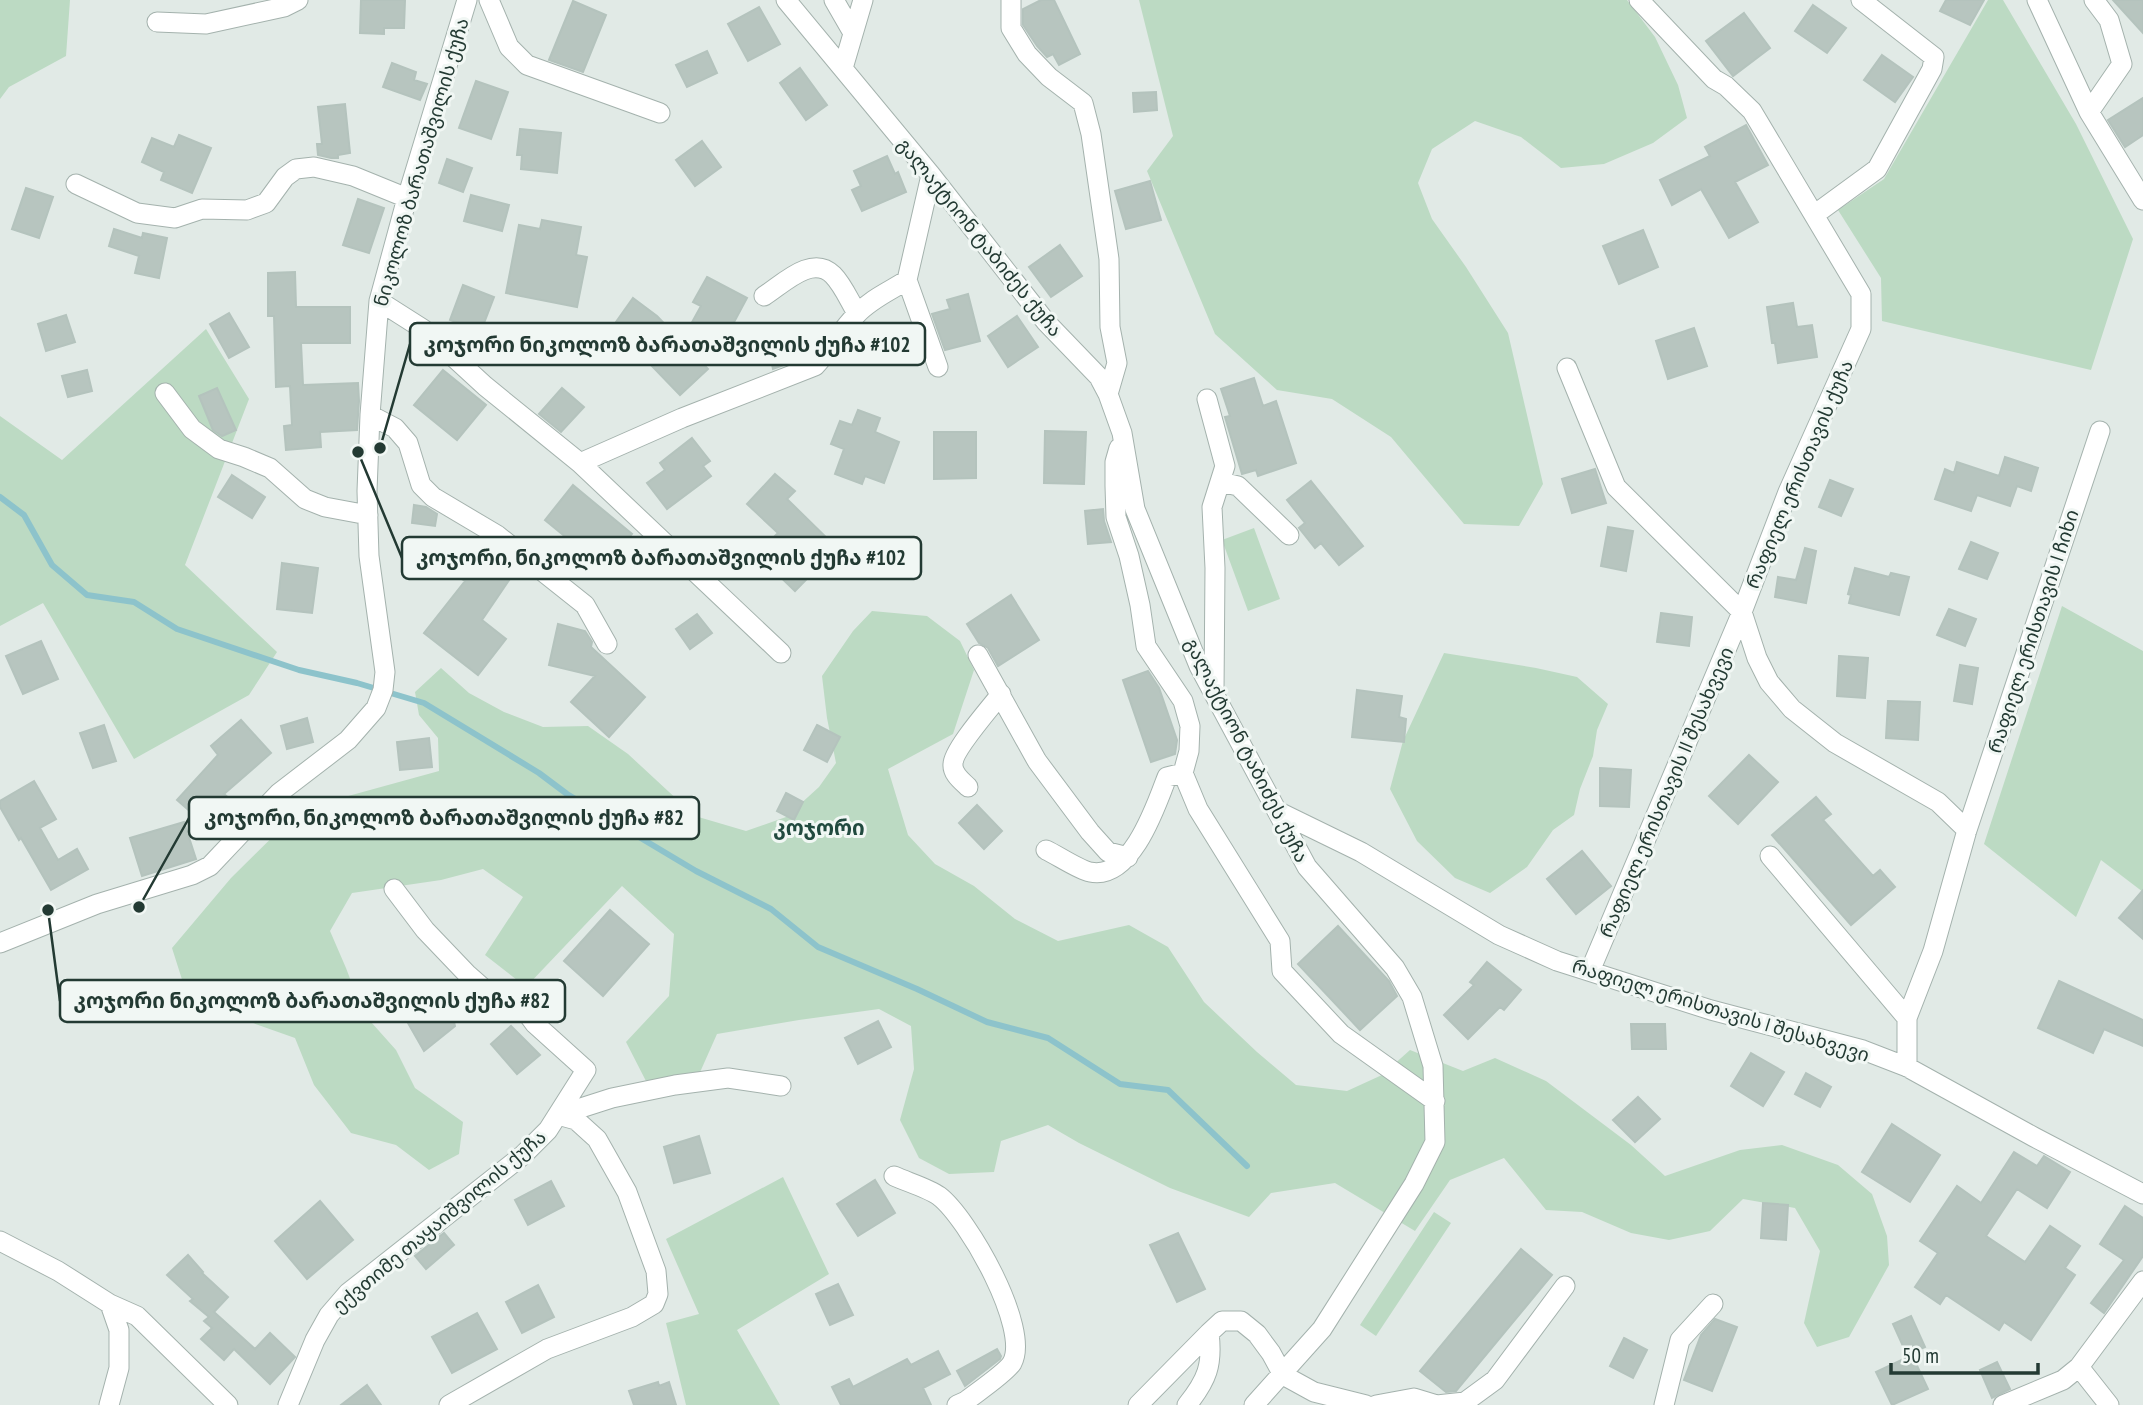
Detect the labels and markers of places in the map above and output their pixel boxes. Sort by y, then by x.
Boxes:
callout: კოჯორი ნიკოლოზ ბარათაშვილის ქუჩა #102 [410,323,925,365]
callout: კოჯორი, ნიკოლოზ ბარათაშვილის ქუჩა #102 [402,537,921,579]
callout: კოჯორი, ნიკოლოზ ბარათაშვილის ქუჩა #82 [189,797,699,839]
callout: კოჯორი ნიკოლოზ ბარათაშვილის ქუჩა #82 [60,980,565,1022]

